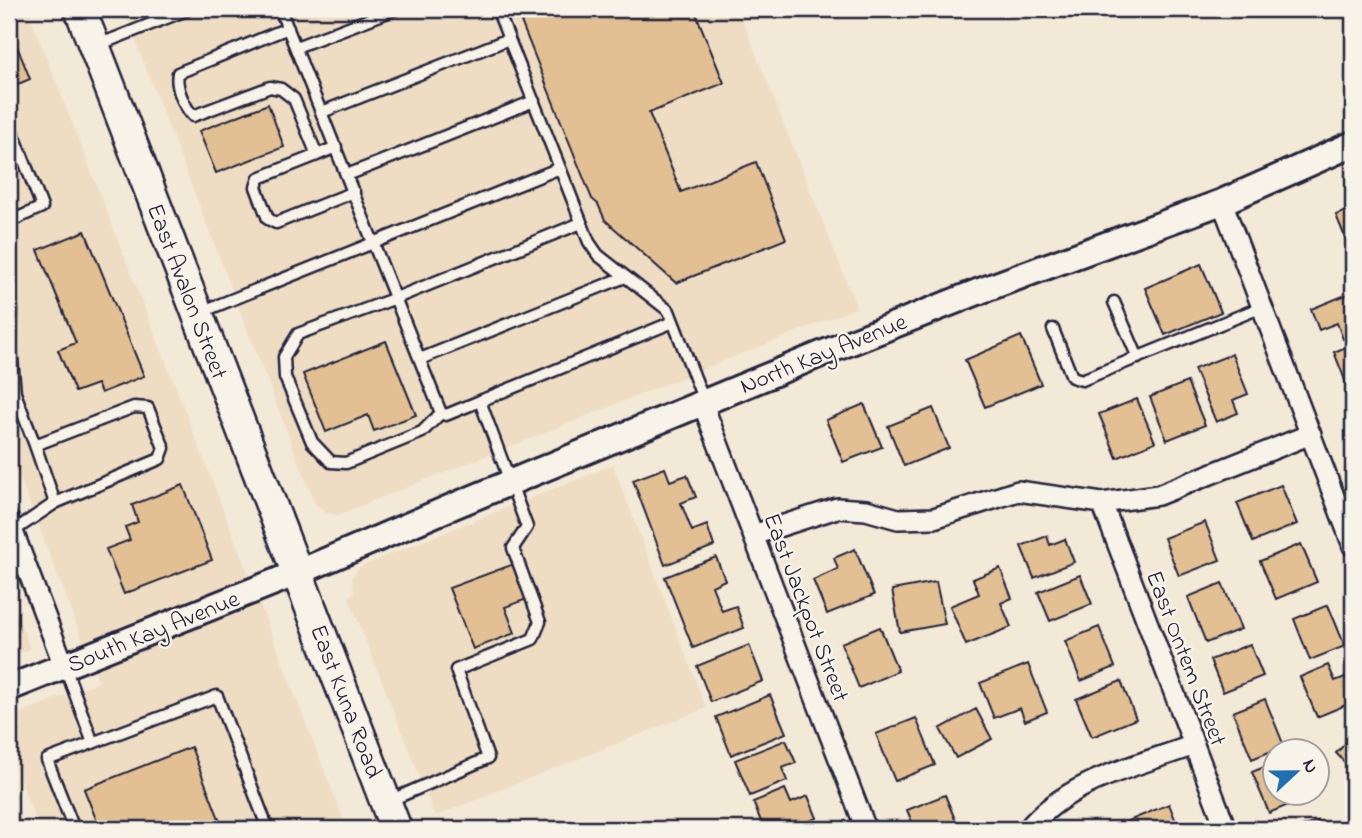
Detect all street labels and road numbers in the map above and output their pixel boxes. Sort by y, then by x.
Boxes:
street label: East Avalon Street [136,199,235,385]
street label: North Kay Avenue [735,306,913,406]
street label: East Jackpot Street [753,508,857,707]
street label: East Ontem Street [1135,566,1234,752]
street label: South Kay Avenue [63,583,246,685]
street label: East Kuna Road [299,620,390,784]

